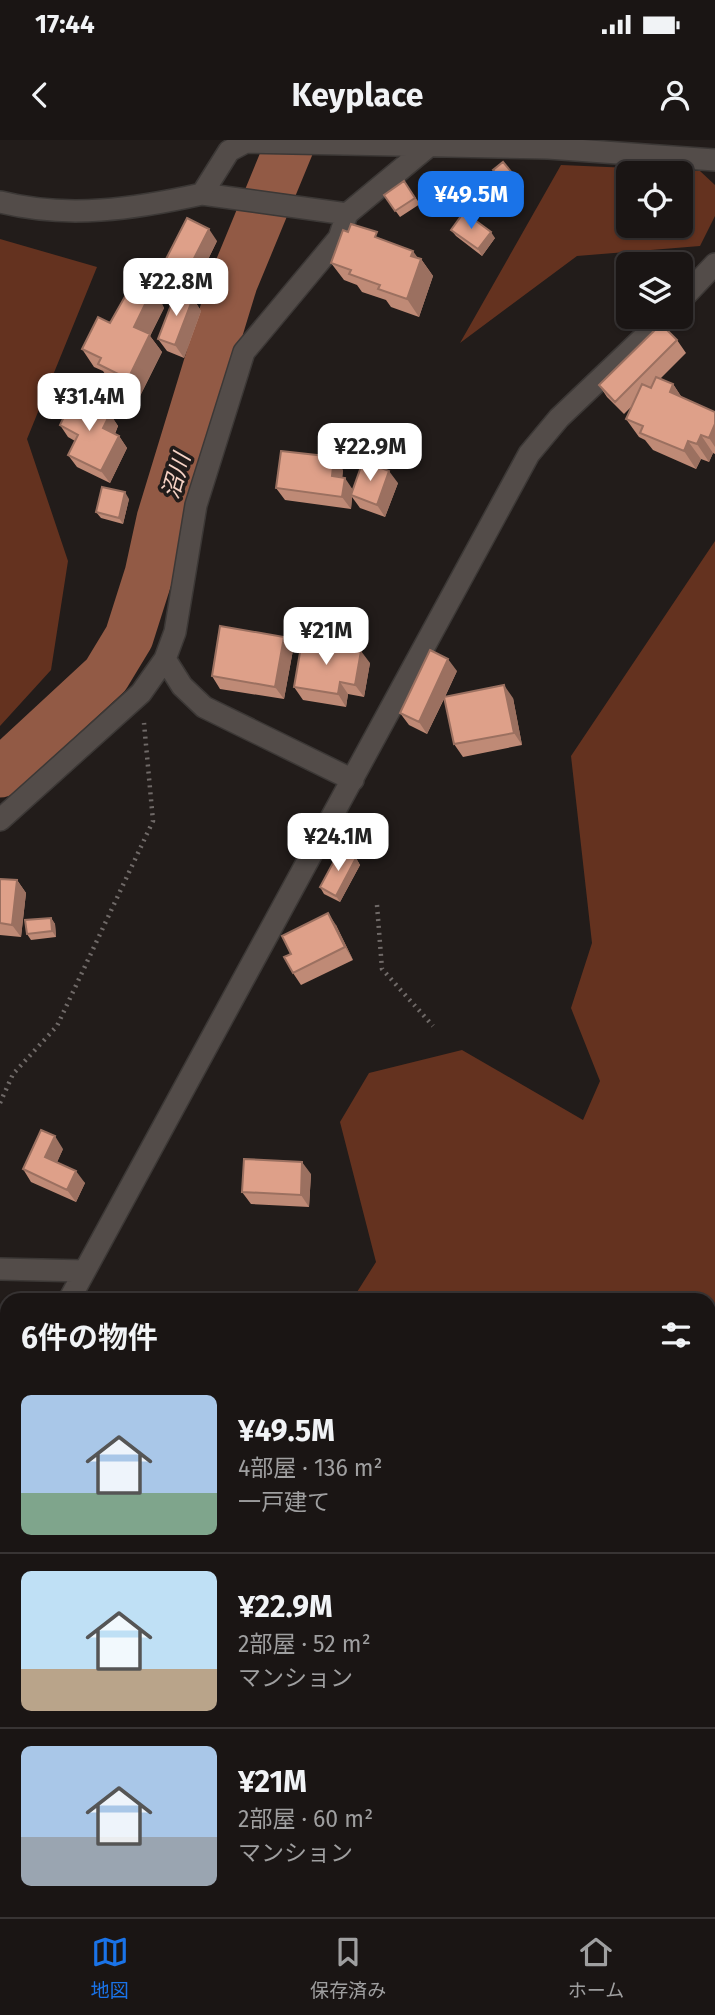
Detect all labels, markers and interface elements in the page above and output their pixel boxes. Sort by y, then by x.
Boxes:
text: 17:44 [35,9,95,40]
icon: back [21,76,59,114]
text: Keyplace [291,76,424,114]
icon: person [656,76,694,114]
map controls [616,161,693,329]
button: locate [616,161,693,238]
pin: ¥49.5M [414,172,528,231]
text: ¥49.5M [434,180,508,208]
button: layers [616,252,693,329]
pin: ¥22.8M [119,258,233,318]
text: ¥22.8M [139,267,213,295]
pin: ¥31.4M [32,373,146,433]
text: ¥31.4M [54,382,124,410]
pin: ¥22.9M [313,424,427,483]
text: ¥22.9M [334,432,406,460]
water label: 沼川 [156,447,197,502]
pin: ¥21M [285,608,367,667]
text: ¥21M [300,616,352,644]
pin: ¥24.1M [281,814,395,873]
text: ¥24.1M [304,822,372,850]
icon: filters [657,1316,695,1354]
text: 6件の物件 [21,1320,158,1356]
text: ¥49.5M [238,1413,335,1449]
icon: home [77,1423,161,1507]
text: 4部屋 · 136 m² [238,1454,383,1482]
text: 一戸建て [238,1488,330,1516]
text: ¥22.9M [238,1589,333,1625]
icon: home [77,1599,161,1683]
text: 2部屋 · 52 m² [238,1630,371,1658]
text: マンション [238,1664,353,1692]
text: ¥21M [238,1764,307,1800]
icon: home [77,1774,161,1858]
text: 2部屋 · 60 m² [238,1805,373,1833]
text: マンション [238,1839,353,1867]
tab: 地図 [91,1933,129,2002]
tab: 保存済み [310,1933,386,2002]
tab: ホーム [568,1933,624,2002]

